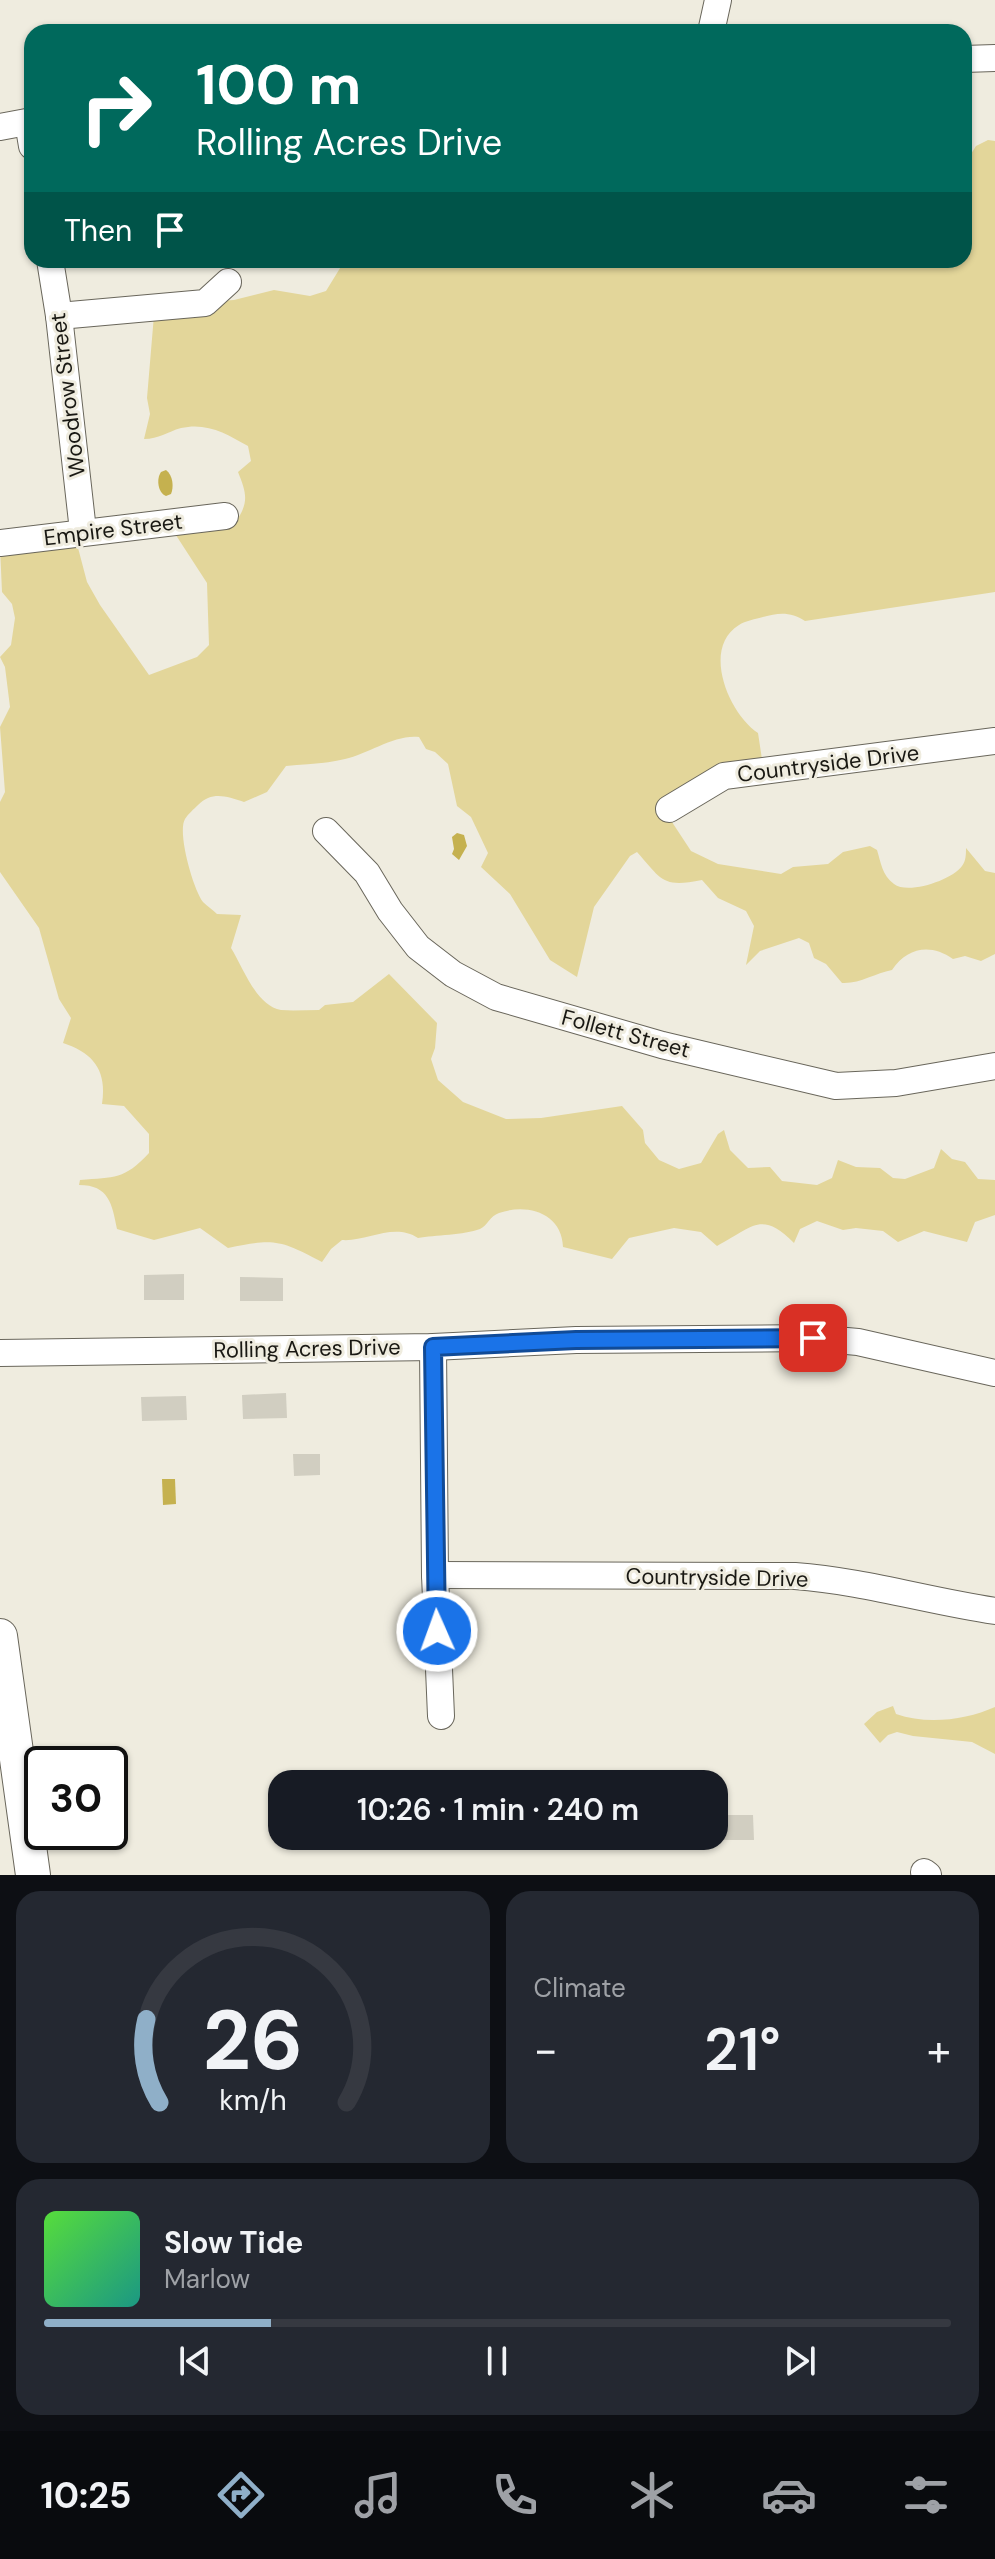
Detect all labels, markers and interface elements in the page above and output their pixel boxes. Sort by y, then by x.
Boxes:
text: 100 m [196,48,361,121]
icon: right [64,56,168,160]
text: Rolling Acres Drive [196,119,502,166]
icon: arrive [148,208,192,252]
text: Then [64,211,132,250]
street label: Woodrow Street [43,311,92,479]
street label: Empire Street [42,507,184,552]
street label: Countryside Drive [735,738,921,789]
street label: Follett Street [558,1002,693,1065]
pin [779,1304,847,1372]
icon: arrive [791,1316,835,1360]
street label: Rolling Acres Drive [213,1332,401,1365]
street label: Countryside Drive [625,1561,809,1594]
position arrow [395,1589,479,1673]
speed limit sign: 30 [24,1746,128,1850]
text: 10:26 · 1 min · 240 m [357,1790,639,1829]
text: Climate [534,1971,626,2005]
text: 26 [202,1986,303,2095]
text: 21° [704,2010,781,2089]
text: − [534,2021,558,2079]
text: + [927,2021,951,2079]
text: km/h [219,2082,287,2119]
text: Slow Tide [164,2223,303,2262]
text: Marlow [164,2262,250,2296]
icon: previous [173,2339,217,2383]
icon: pause [475,2339,519,2383]
icon: next [778,2339,822,2383]
icon: directions [213,2467,269,2523]
icon: music [350,2467,406,2523]
icon: phone [487,2467,543,2523]
icon: climate [624,2467,680,2523]
icon: car [761,2467,817,2523]
icon: filters [898,2467,954,2523]
text: 10:25 [41,2472,131,2519]

